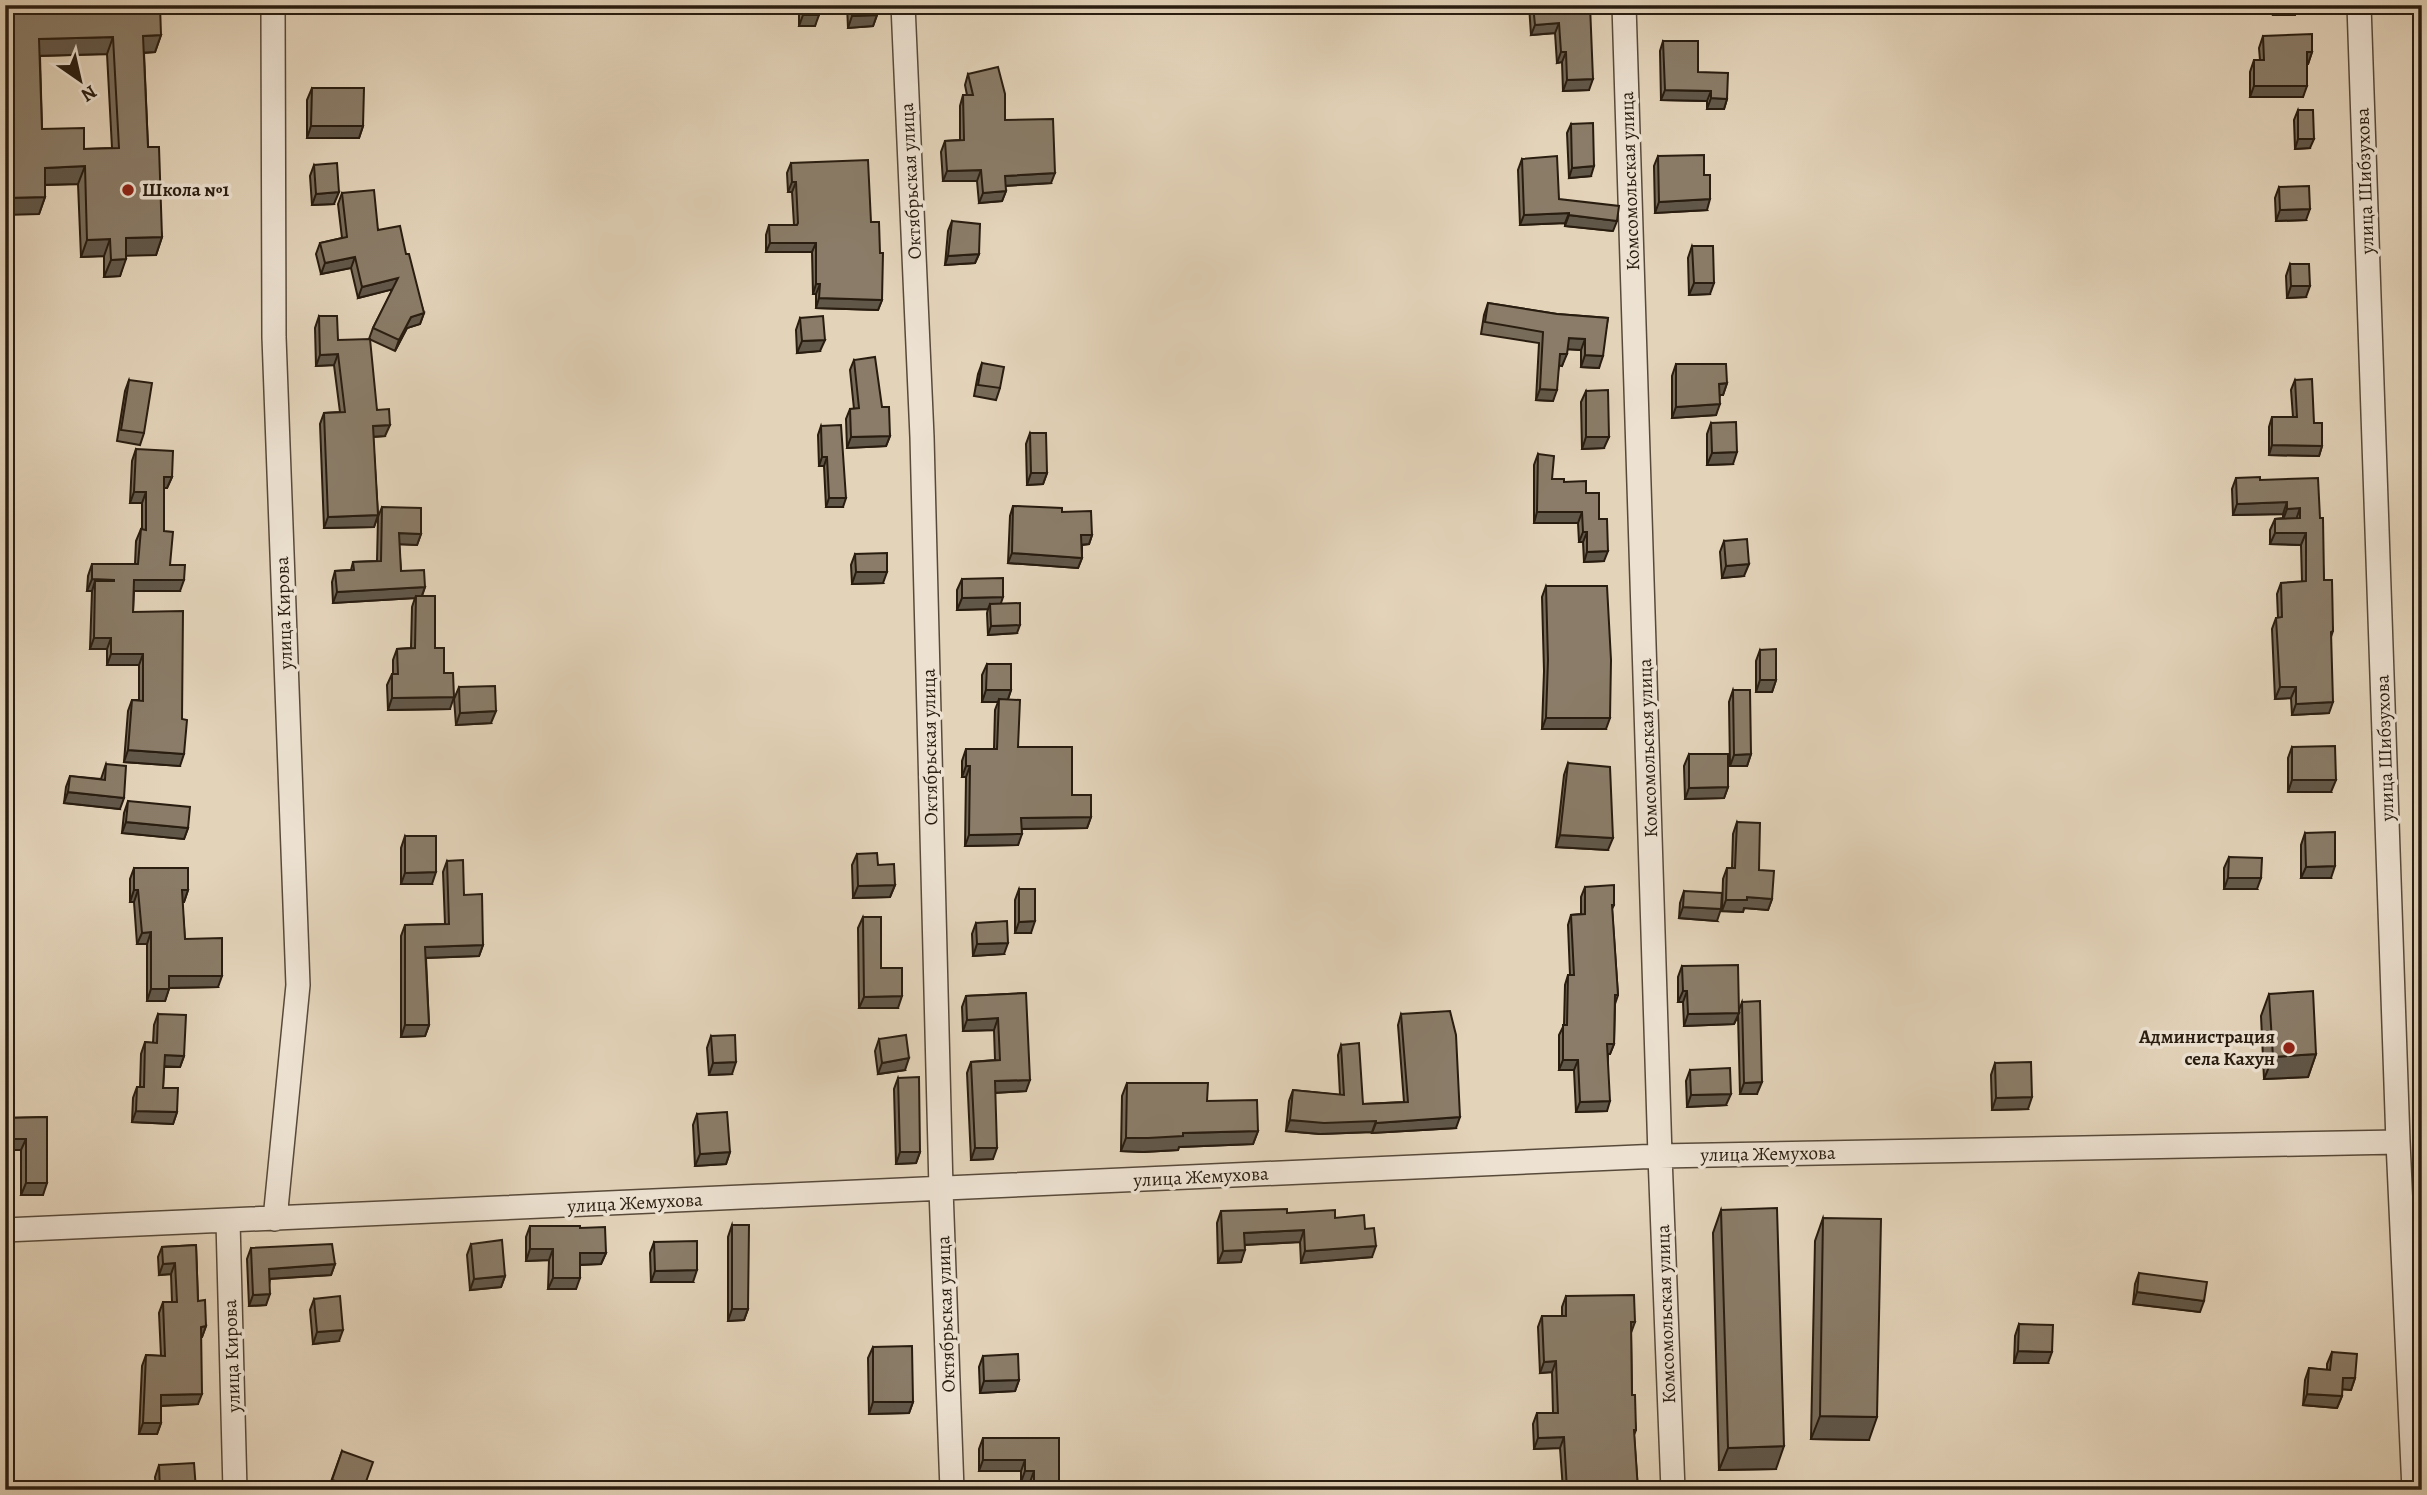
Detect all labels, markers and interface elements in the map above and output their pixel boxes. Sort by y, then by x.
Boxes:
north arrow [46,46,116,116]
text: N [76,79,102,108]
street label: Комсомольская улица [1614,91,1646,271]
street label: Октябрьская улица [894,102,928,260]
street label: улица Шибзухова [2349,107,2381,256]
place label: Школа №1 [142,177,230,203]
marker: Школа №1 [120,182,136,198]
street label: улица Кирова [269,556,299,671]
street label: Комсомольская улица [1632,658,1664,838]
street label: Октябрьская улица [916,668,944,826]
street label: улица Шибзухова [2369,674,2401,823]
place label: Администрация села Кахун [2138,1024,2275,1072]
marker: Администрация села Кахун [2281,1040,2297,1056]
street label: улица Жемухова [1699,1140,1836,1168]
street label: улица Жемухова [1132,1160,1270,1194]
street label: улица Жемухова [566,1186,704,1220]
street label: Комсомольская улица [1650,1224,1682,1404]
street label: Октябрьская улица [930,1235,962,1393]
street label: улица Кирова [217,1299,247,1414]

